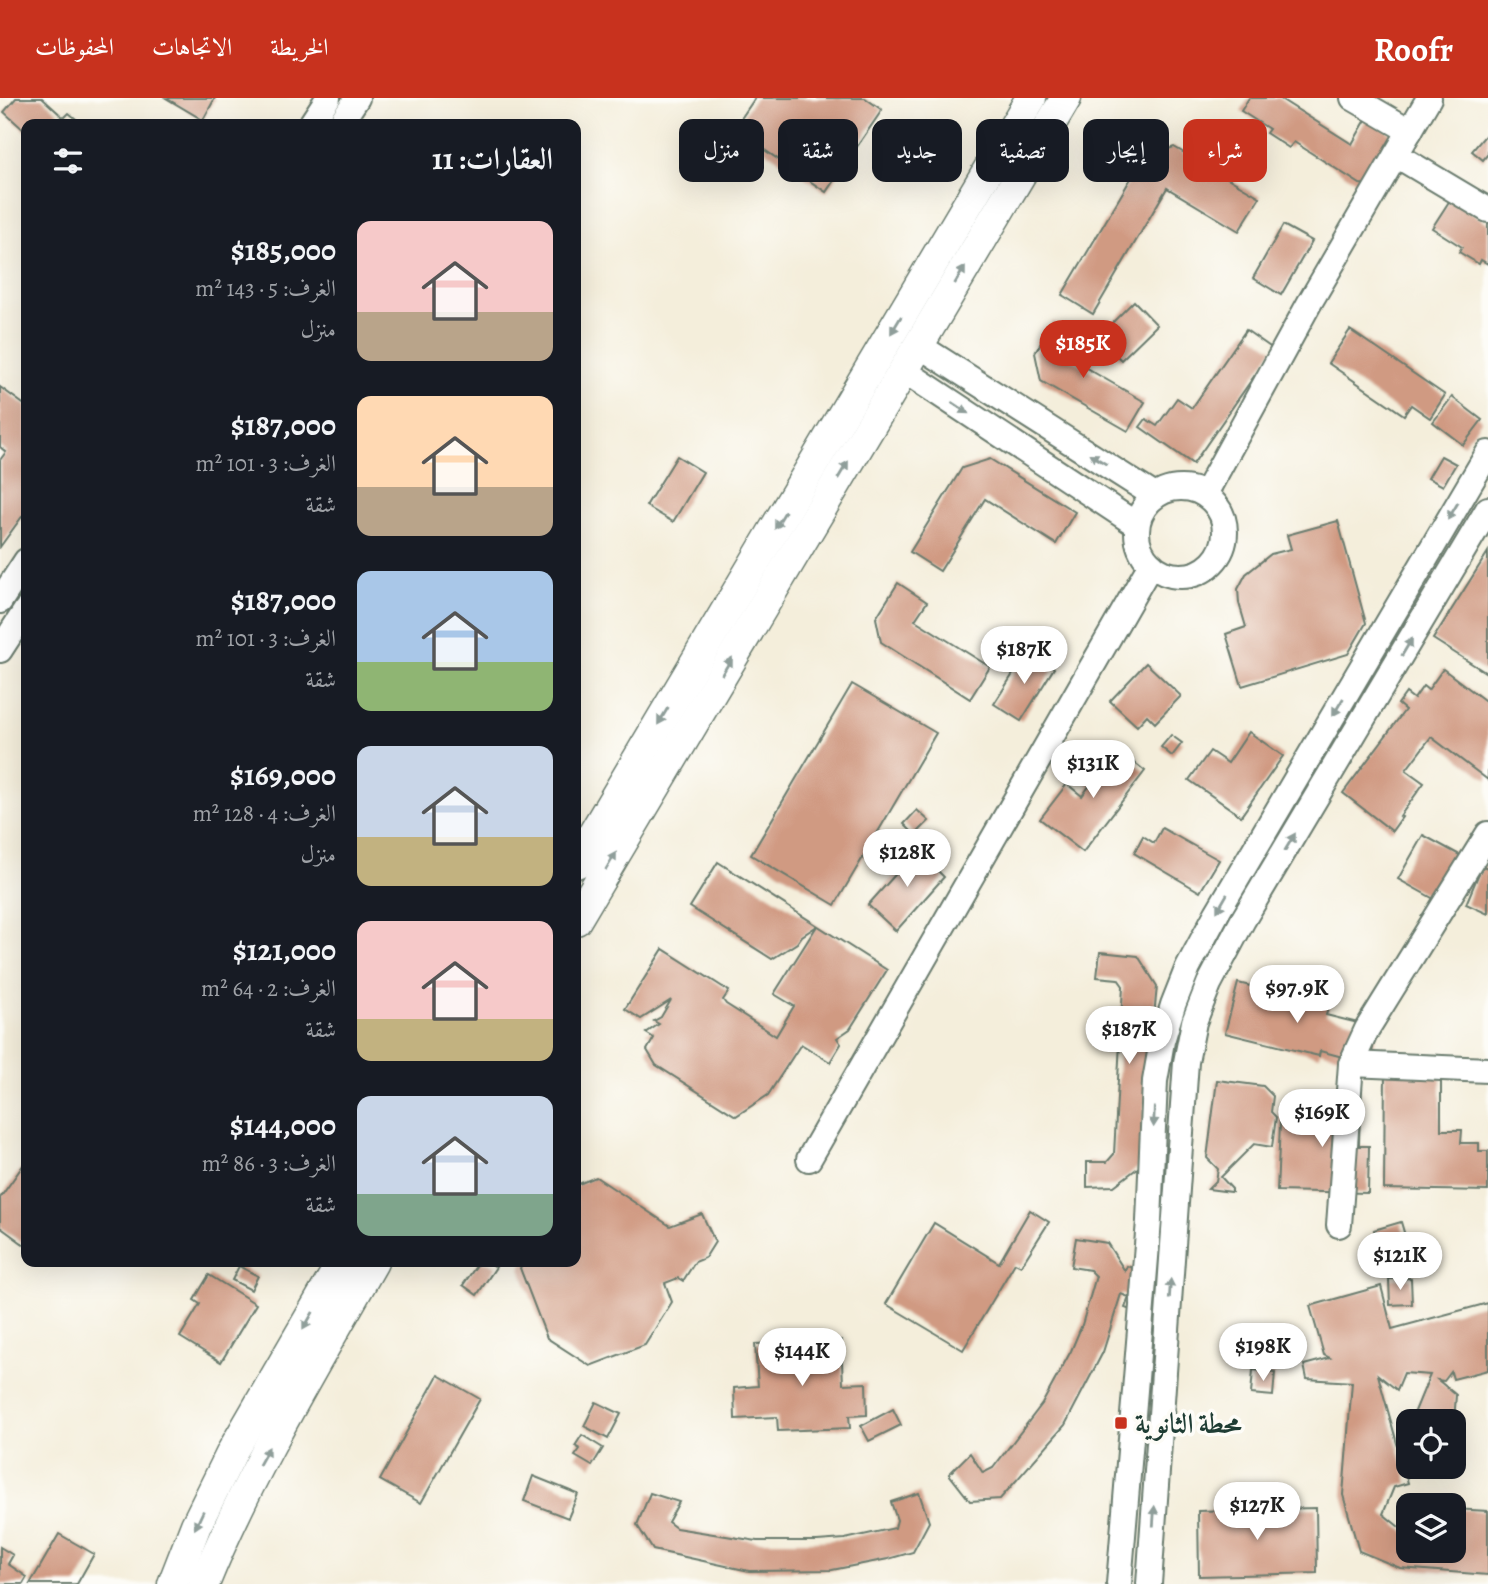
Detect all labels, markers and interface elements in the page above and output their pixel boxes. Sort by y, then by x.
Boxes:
text: Roofr [1374,27,1453,72]
text: المحفوظات [35,31,114,63]
text: الاتجاهات [152,31,232,63]
text: الخريطة [270,31,329,63]
chip: منزل [679,119,764,182]
chip: شقة [778,119,858,182]
chip: جديد [872,119,962,182]
chip: تصفية [976,119,1069,182]
chip: إيجار [1083,119,1169,182]
chip: شراء [1183,119,1267,182]
text: العقارات: 11 [432,139,553,179]
icon: filters [49,142,87,180]
text: $185,000 [231,230,336,270]
icon: home [413,249,497,333]
one-way arrow [954,265,966,284]
text: الغرف: 5 · 143 m² [195,273,336,304]
text: منزل [301,314,336,345]
one-way arrow [890,316,902,335]
pin: $185K [1034,320,1132,380]
text: $185K [1056,327,1110,358]
one-way arrow [950,401,970,414]
text: $187,000 [231,405,336,445]
icon: home [413,424,497,508]
text: الغرف: 3 · 101 m² [196,448,336,479]
one-way arrow [1088,453,1107,466]
one-way arrow [837,461,849,480]
text: شقة [306,489,336,520]
one-way arrow [1447,502,1460,521]
one-way arrow [773,511,786,530]
text: $187,000 [231,580,336,620]
icon: home [413,599,497,683]
text: الغرف: 3 · 101 m² [196,623,336,654]
pin: $187K [975,626,1073,686]
text: $187K [997,633,1051,664]
one-way arrow [1400,637,1413,656]
one-way arrow [721,656,733,675]
text: شقة [306,664,336,695]
one-way arrow [1332,698,1344,717]
one-way arrow [657,706,669,725]
pin: $131K [1044,740,1142,800]
text: $131K [1067,747,1119,778]
text: $169,000 [230,755,336,795]
icon: home [413,774,497,858]
text: الغرف: 4 · 128 m² [193,798,336,829]
pin: $128K [858,830,956,889]
one-way arrow [1284,833,1296,852]
text: $128K [879,836,935,867]
text: منزل [301,839,336,870]
one-way arrow [604,852,617,871]
one-way arrow [1216,894,1229,913]
text: $121,000 [233,930,336,970]
icon: home [413,949,497,1033]
pin: $97.9K [1240,965,1354,1025]
text: $97.9K [1265,972,1329,1003]
text: الغرف: 2 · 64 m² [201,973,336,1004]
pin: $187K [1080,1006,1178,1066]
text: $187K [1102,1013,1156,1044]
text: شقة [306,1014,336,1045]
pin: $169K [1273,1090,1371,1149]
text: $169K [1294,1096,1350,1127]
text: $144,000 [230,1105,336,1145]
one-way arrow [1148,1106,1159,1128]
icon: home [413,1124,497,1208]
text: الغرف: 3 · 86 m² [202,1148,336,1179]
text: شقة [306,1189,336,1220]
pin: $121K [1351,1232,1449,1292]
text: $121K [1373,1239,1427,1270]
one-way arrow [1165,1278,1176,1300]
one-way arrow [302,1311,314,1330]
pin: $198K [1214,1324,1312,1383]
pin: $144K [753,1328,851,1388]
text: $198K [1235,1330,1291,1361]
text: $144K [774,1335,830,1366]
place label: محطة الثانوية [1135,1405,1242,1443]
map controls [1396,1409,1466,1563]
button: locate [1396,1409,1466,1479]
marker: محطة الثانوية [1113,1415,1129,1431]
one-way arrow [258,1446,270,1465]
pin: $127K [1208,1482,1306,1542]
text: $127K [1230,1489,1285,1520]
button: layers [1396,1493,1466,1563]
one-way arrow [1149,1505,1160,1527]
one-way arrow [193,1510,205,1530]

